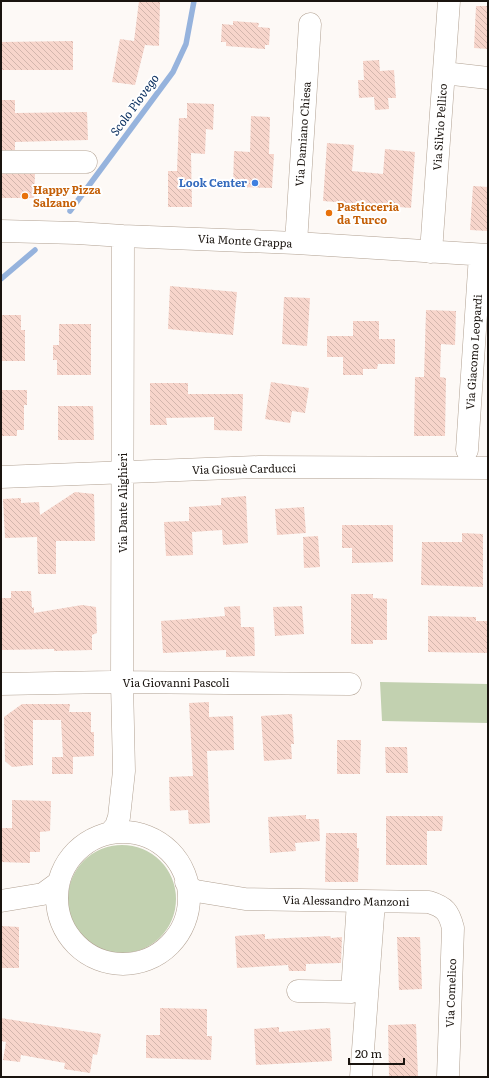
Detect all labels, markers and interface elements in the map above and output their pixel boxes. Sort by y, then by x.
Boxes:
water label: Scolo Piovego [106,70,163,139]
street label: Via Damiano Chiesa [290,81,314,187]
street label: Via Silvio Pellico [428,83,450,171]
place label: Look Center [179,174,247,190]
marker: Look Center [250,178,260,188]
place label: Happy Pizza Salzano [33,181,102,210]
marker: Happy Pizza Salzano [20,191,30,201]
place label: Pasticceria da Turco [337,198,400,227]
marker: Pasticceria da Turco [324,208,334,218]
street label: Via Monte Grappa [197,230,293,250]
street label: Via Giacomo Leopardi [461,293,485,410]
street label: Via Dante Alighieri [114,453,130,553]
street label: Via Giosuè Carducci [192,459,297,477]
street label: Via Giovanni Pascoli [123,674,230,690]
street label: Via Alessandro Manzoni [282,891,410,909]
street label: Via Comelico [441,958,459,1028]
scale bar [349,1040,404,1066]
text: 20 m [355,1044,382,1062]

